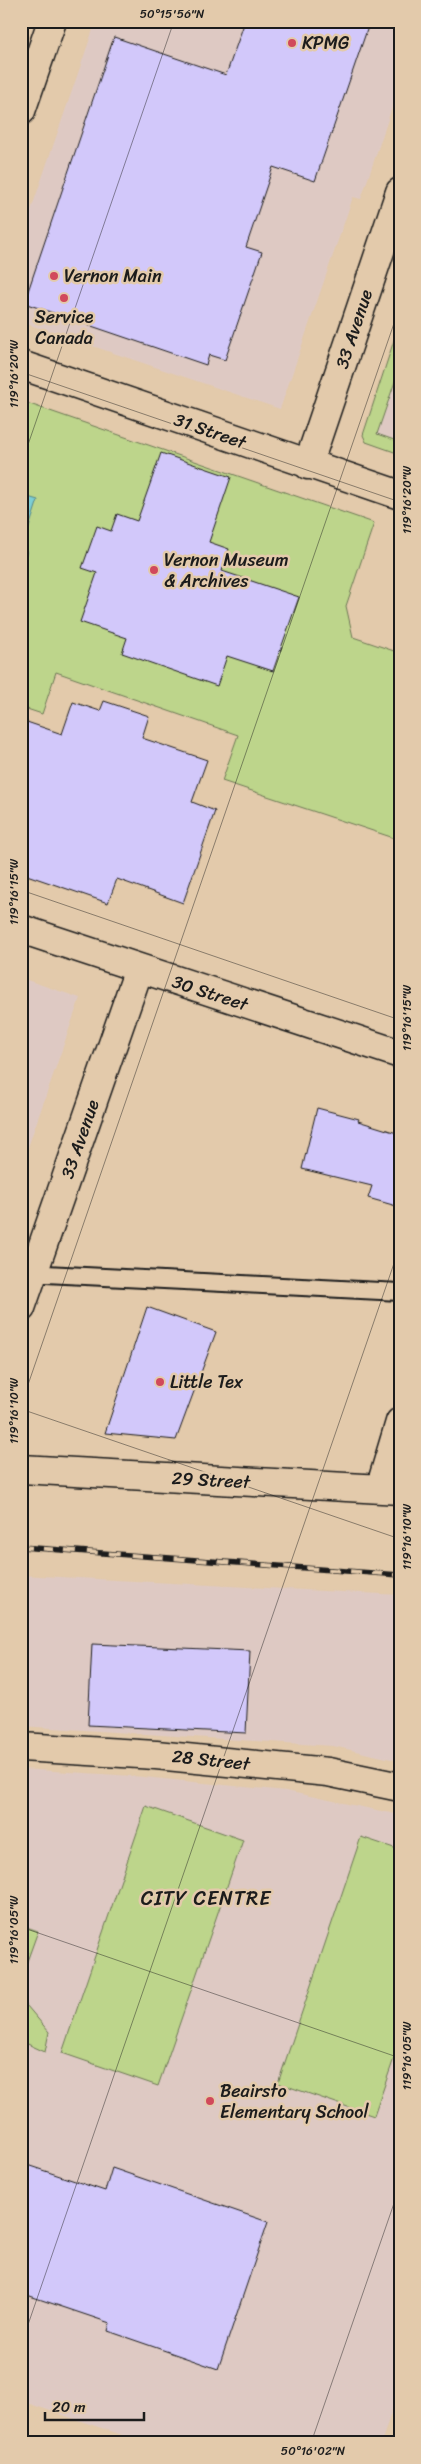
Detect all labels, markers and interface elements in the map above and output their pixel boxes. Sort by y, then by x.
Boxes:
text: 50°15'56"N [140,3,205,25]
place label: KPMG [302,27,350,59]
marker: KPMG [286,37,298,49]
place label: Vernon Main [64,260,162,292]
marker: Vernon Main [48,270,60,282]
street label: 33 Avenue [326,285,382,373]
marker: Service Canada [58,292,70,304]
place label: Service Canada [35,301,94,354]
text: 119°16'20"W [3,339,25,408]
street label: 31 Street [170,404,251,459]
text: 119°16'20"W [396,465,418,534]
place label: Vernon Museum & Archives [164,544,289,597]
marker: Vernon Museum & Archives [148,564,160,576]
text: 119°16'15"W [3,858,25,925]
street label: 30 Street [168,966,253,1021]
text: 119°16'15"W [396,984,418,1051]
street label: 33 Avenue [52,1095,109,1183]
place label: Little Tex [170,1366,244,1398]
marker: Little Tex [154,1376,166,1388]
text: 119°16'10"W [3,1377,25,1444]
street label: 29 Street [171,1462,252,1498]
text: 119°16'10"W [396,1503,418,1570]
street label: 28 Street [170,1740,252,1780]
district label: CITY CENTRE [141,1881,272,1916]
text: 119°16'05"W [3,1895,25,1964]
text: 119°16'05"W [396,2021,418,2090]
place label: Beairsto Elementary School [220,2075,369,2128]
marker: Beairsto Elementary School [204,2095,216,2107]
scale bar [45,2389,144,2421]
text: 20 m [52,2394,86,2420]
text: 50°16'02"N [281,2440,346,2462]

